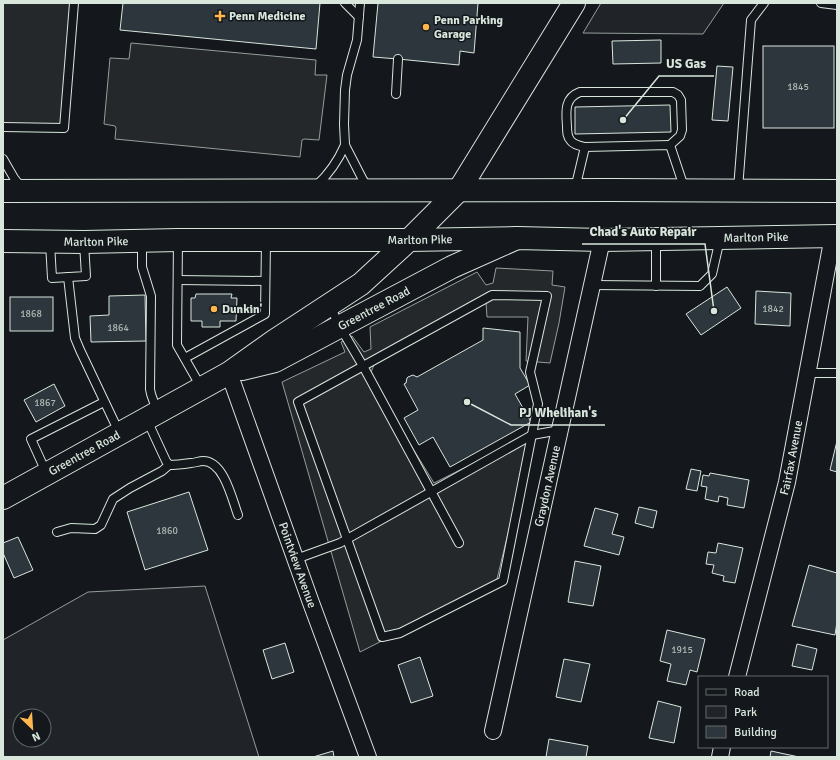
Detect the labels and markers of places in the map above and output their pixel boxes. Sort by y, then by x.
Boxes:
place label: Penn Medicine [229,9,305,24]
marker: Penn Medicine [214,10,226,22]
place label: Penn Parking Garage [434,13,504,42]
marker: Penn Parking Garage [421,22,431,32]
callout: US Gas [659,51,714,76]
callout: Chad's Auto Repair [582,219,705,244]
place label: Dunkin' [222,302,263,317]
marker: Dunkin' [209,304,219,314]
callout: PJ Whelihan's [511,400,605,425]

